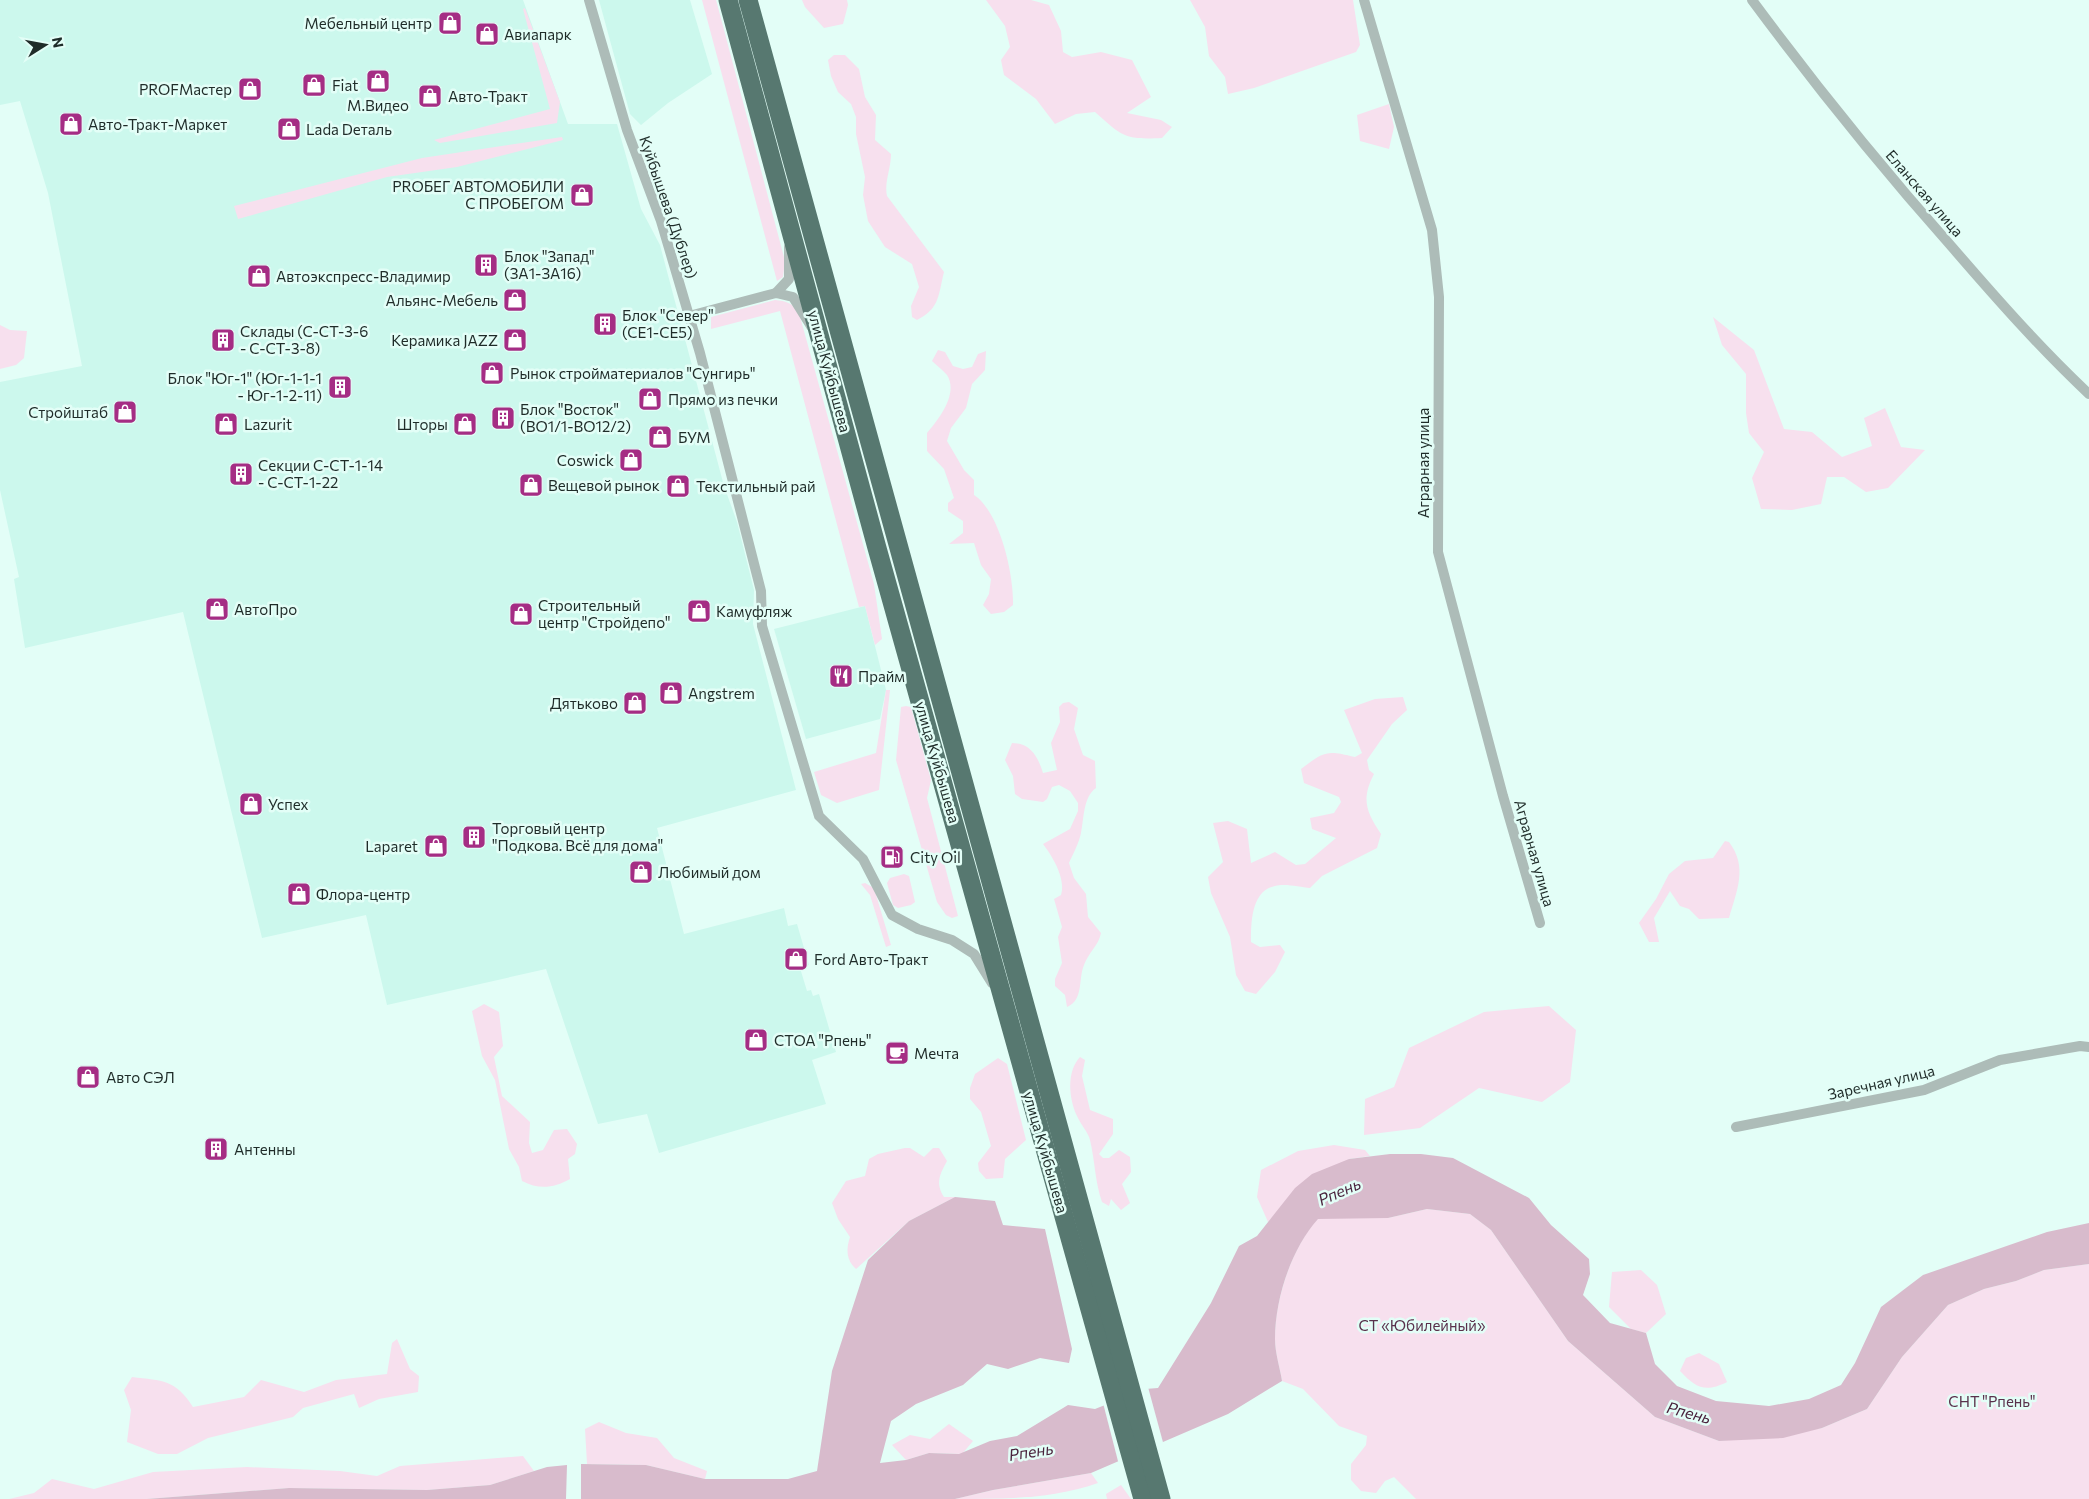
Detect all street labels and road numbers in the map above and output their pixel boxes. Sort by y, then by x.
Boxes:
street label: Куйбышева (Дублер) [636,133,702,281]
street label: Еланская улица [1882,146,1968,240]
street label: улица Куйбышева [805,308,855,434]
street label: Аграрная улица [1414,408,1432,518]
street label: улица Куйбышева [912,699,964,825]
street label: Аграрная улица [1511,797,1559,909]
street label: Заречная улица [1826,1061,1936,1103]
street label: улица Куйбышева [1020,1089,1072,1215]

